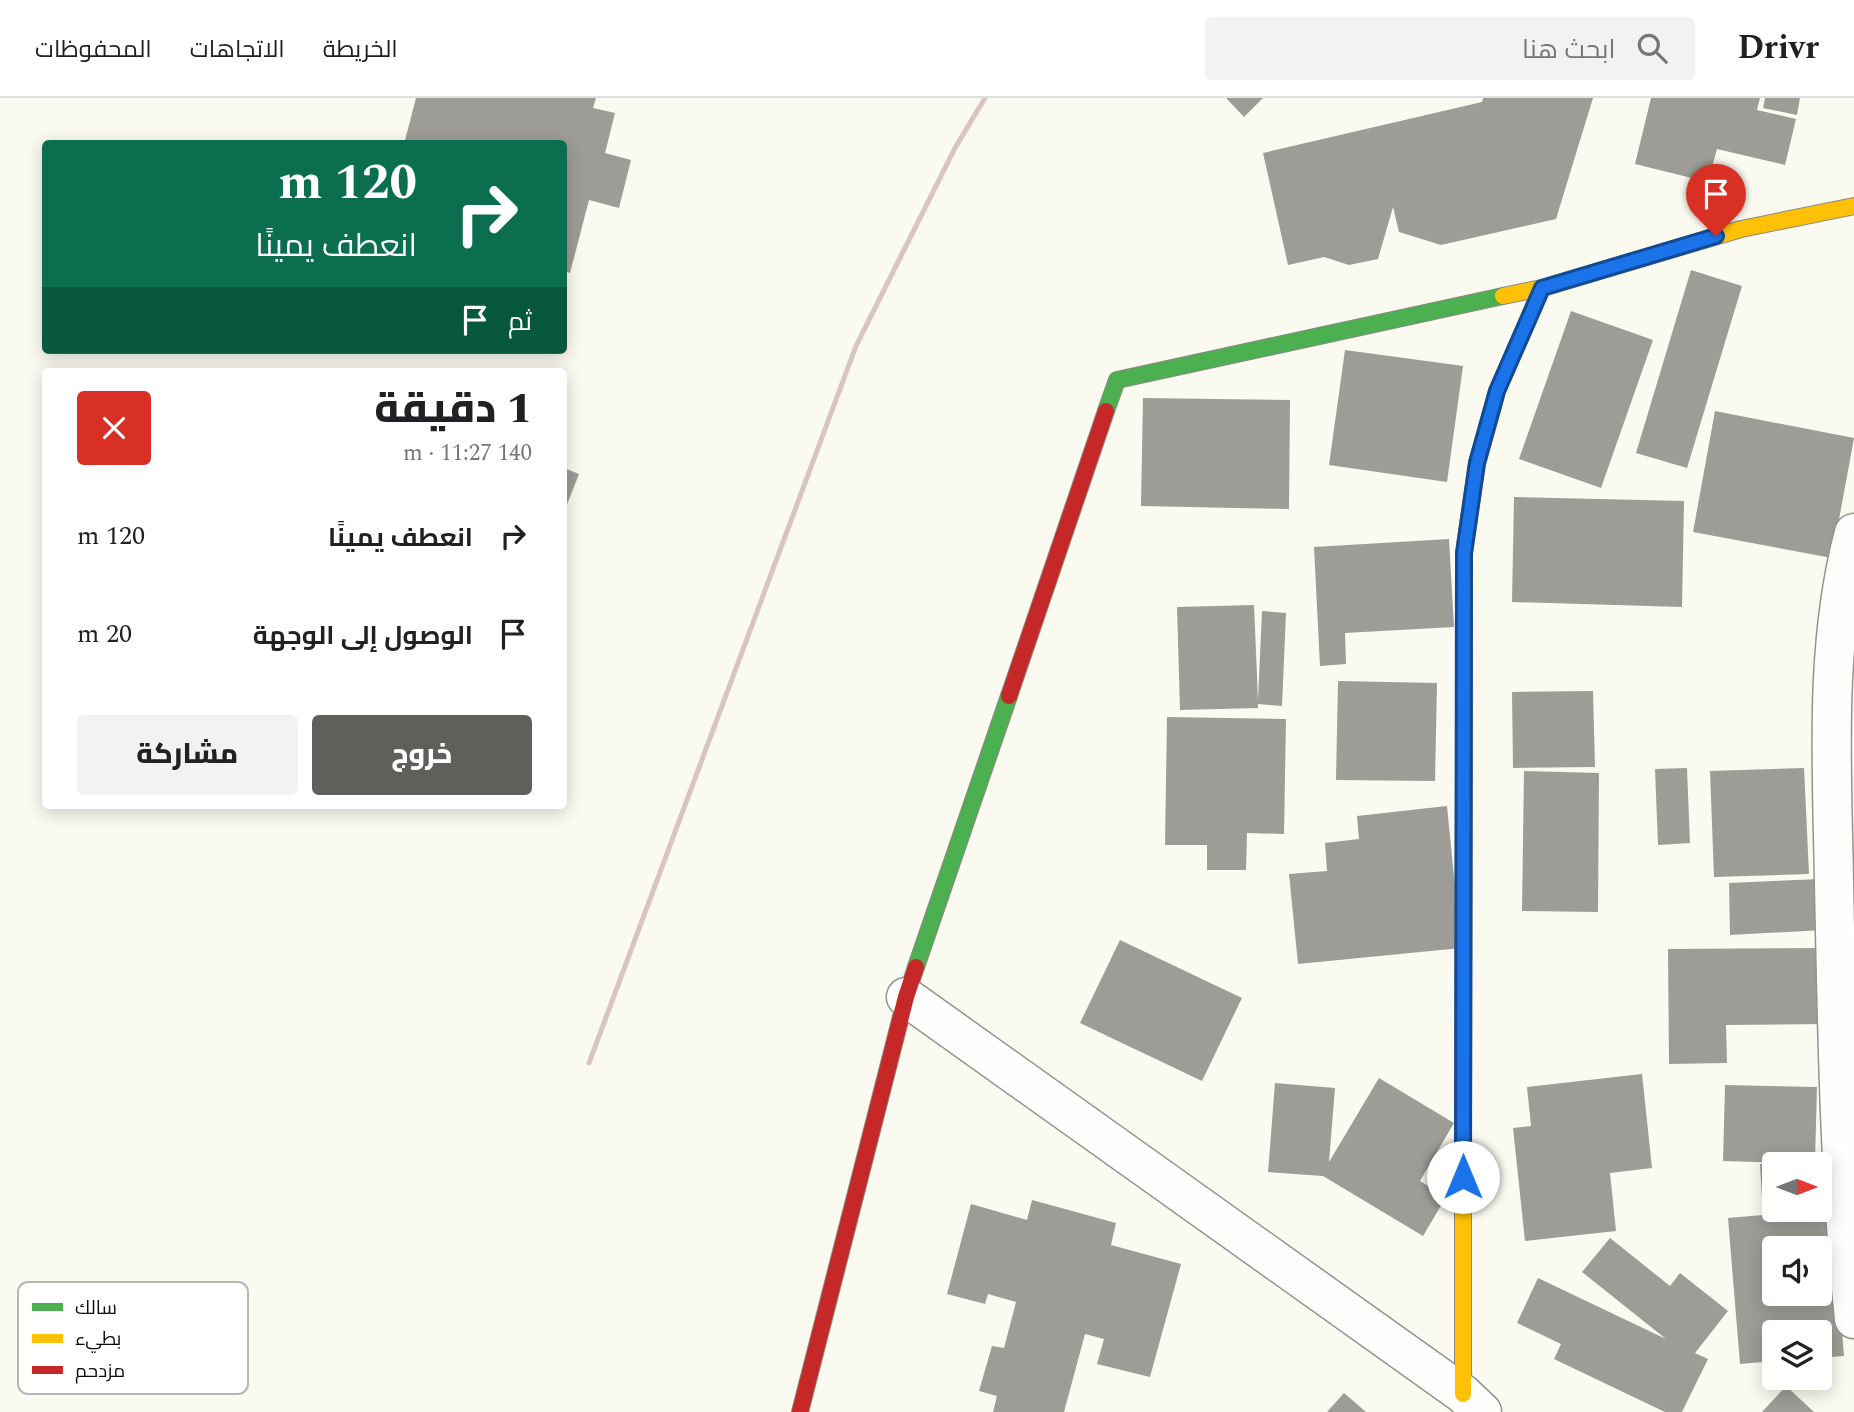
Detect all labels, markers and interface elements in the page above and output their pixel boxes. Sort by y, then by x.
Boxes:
search box [1205,17,1695,80]
text: Drivr [1737,23,1819,73]
icon: search [1633,29,1671,67]
text: ابحث هنا [1522,30,1615,70]
text: المحفوظات [35,32,152,68]
text: الاتجاهات [190,32,285,68]
text: الخريطة [323,32,398,68]
text: 120 m [278,146,417,221]
pin [1686,164,1746,236]
icon: right [441,168,532,259]
icon: arrive [1697,175,1735,213]
text: انعطف يمينًا [255,222,417,271]
icon: arrive [456,301,494,339]
text: ثم [508,302,532,342]
text: 1 دقيقة [374,378,532,441]
button: close [77,391,151,465]
text: 140 m · 11:27 [403,436,532,471]
text: 120 m [77,516,145,556]
icon: right [494,517,532,555]
text: انعطف يمينًا [328,518,473,558]
text: 20 m [77,614,132,654]
icon: arrive [494,615,532,653]
text: الوصول إلى الوجهة [253,616,473,656]
button: مشاركة [77,715,298,795]
button: خروج [312,715,532,795]
position arrow [1426,1140,1500,1214]
north arrow [1762,1152,1832,1222]
map controls [1762,1152,1832,1390]
button: sound [1762,1236,1832,1306]
legend [18,1282,248,1394]
text: سالك [75,1294,117,1323]
button: layers [1762,1320,1832,1390]
text: بطيء [75,1325,121,1354]
text: مزدحم [75,1357,125,1386]

